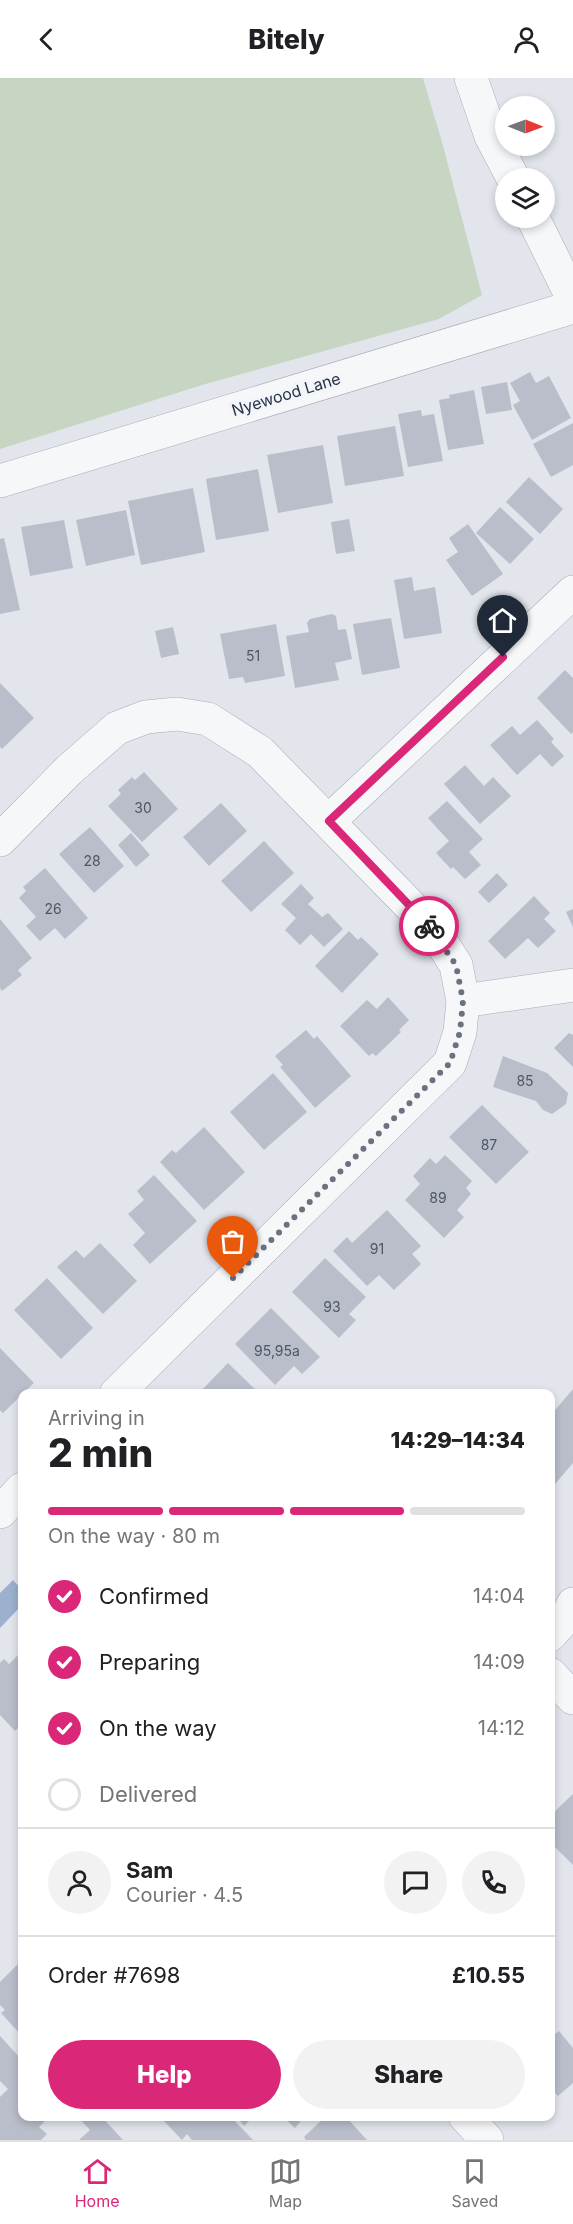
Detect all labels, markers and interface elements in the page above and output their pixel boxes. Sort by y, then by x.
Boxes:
icon: back [30,23,63,56]
text: Bitely [248,23,325,56]
icon: person [510,23,543,56]
north arrow [495,96,555,156]
map controls [495,96,555,228]
button: layers [495,168,555,228]
street label: Nyewood Lane [229,368,343,420]
pin [477,595,528,657]
icon: home [486,604,519,637]
house number: 51 [246,647,260,664]
house number: 30 [134,799,152,816]
house number: 28 [83,852,101,869]
courier [399,896,459,956]
house number: 26 [44,900,62,917]
icon: bike [413,910,446,943]
house number: 85 [516,1072,534,1089]
house number: 87 [481,1136,497,1153]
house number: 89 [429,1189,447,1206]
pin [207,1216,258,1278]
icon: bag [216,1225,249,1258]
house number: 91 [370,1240,384,1257]
house number: 93 [323,1298,341,1315]
house number: 95,95a [254,1342,300,1359]
text: Arriving in [48,1406,145,1430]
text: 14:29–14:34 [391,1427,525,1453]
text: 2 min [48,1429,153,1476]
text: On the way · 80 m [48,1524,220,1548]
icon: check [48,1580,81,1613]
text: Confirmed [99,1583,209,1609]
text: 14:04 [473,1584,525,1608]
icon: check [48,1646,81,1679]
text: Preparing [99,1649,200,1675]
text: 14:09 [473,1650,525,1674]
icon: check [48,1712,81,1745]
text: On the way [99,1715,217,1741]
text: 14:12 [478,1716,525,1740]
text: Delivered [99,1781,197,1807]
button: person [48,1851,111,1914]
button: chat [384,1851,447,1914]
button: phone [462,1851,525,1914]
text: Sam [126,1857,173,1883]
text: Courier · 4.5 [126,1883,243,1907]
text: Order #7698 [48,1962,180,1988]
text: £10.55 [452,1962,525,1988]
button: Help [48,2040,281,2109]
button: Share [293,2040,525,2109]
tab: Home [75,2155,120,2211]
tab: Map [269,2155,302,2211]
tab: Saved [451,2155,498,2211]

